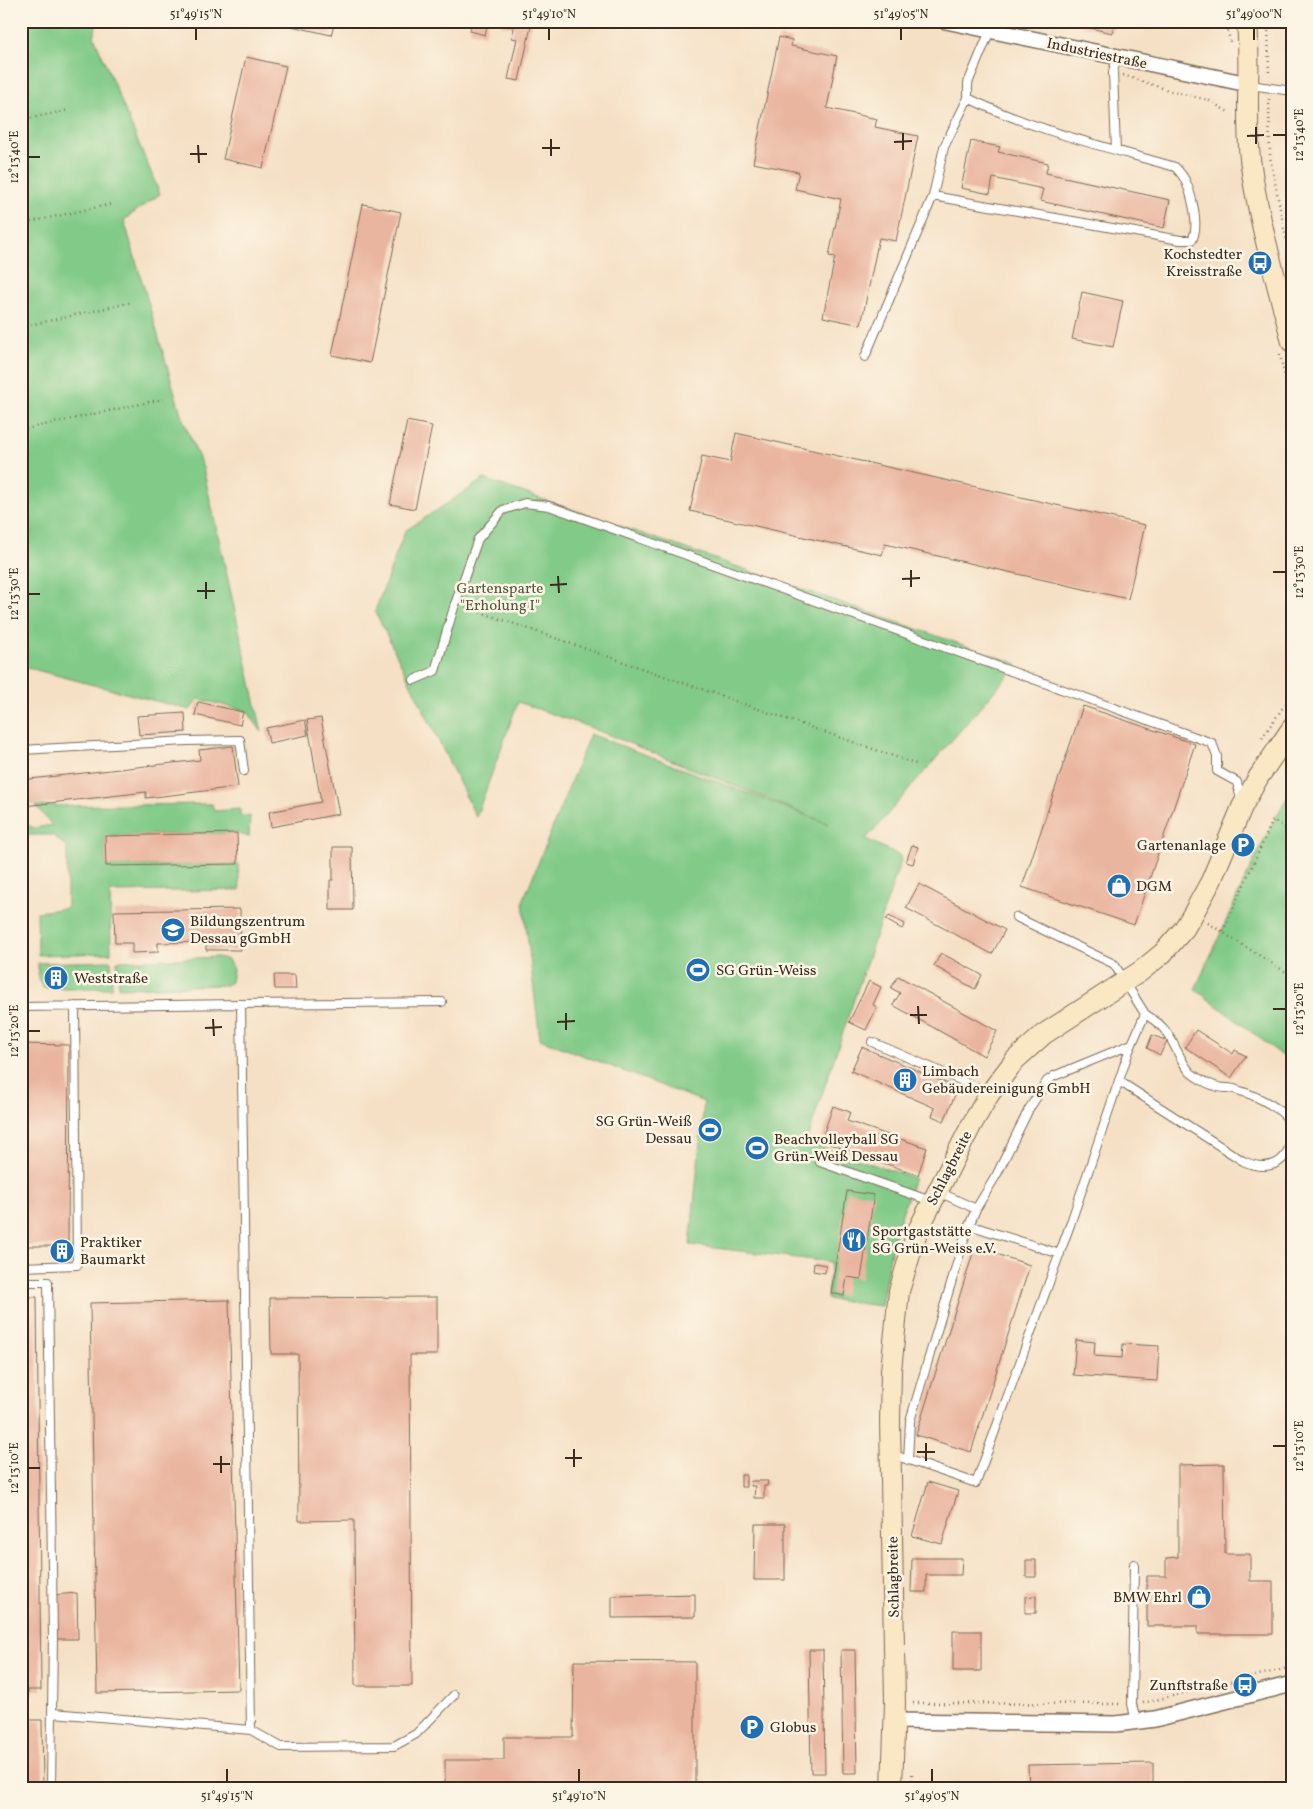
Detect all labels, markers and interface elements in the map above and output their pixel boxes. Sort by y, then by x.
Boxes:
text: 51°49'15"N [170,7,222,23]
text: 51°49'10"N [522,7,576,23]
text: 51°49'05"N [874,7,928,23]
text: 51°49'00"N [1226,7,1282,23]
street label: Industriestraße [1044,34,1149,75]
text: 12°13'40"E [1292,109,1308,161]
text: 12°13'40"E [7,131,23,183]
place label: Kochstedter Kreisstraße [1164,245,1242,283]
bus stop icon: Kochstedter Kreisstraße [1247,250,1273,276]
text: 12°13'30"E [1292,546,1308,598]
text: 12°13'30"E [7,568,23,620]
park label: Gartensparte "Erholung I" [457,579,543,617]
parking icon: Gartenanlage [1230,832,1256,858]
place label: Gartenanlage [1137,836,1226,857]
shop icon: DGM [1106,873,1132,899]
place label: DGM [1136,877,1172,898]
place label: Bildungszentrum Dessau gGmbH [190,912,305,950]
school or university icon: Bildungszentrum Dessau gGmbH [160,917,186,943]
sports icon: SG Grün-Weiss [685,957,711,983]
place label: SG Grün-Weiss [716,961,816,982]
building icon: Weststraße [43,965,69,991]
place label: Weststraße [74,969,148,990]
text: 12°13'20"E [1292,982,1308,1036]
text: 12°13'20"E [7,1004,23,1058]
place label: Limbach Gebäudereinigung GmbH [922,1062,1091,1100]
building icon: Limbach Gebäudereinigung GmbH [892,1067,918,1093]
place label: SG Grün-Weiß Dessau [595,1112,692,1150]
sports icon: SG Grün-Weiß Dessau [697,1117,723,1143]
street label: Schlagbreite [922,1128,978,1210]
place label: Beachvolleyball SG Grün-Weiß Dessau [774,1130,899,1168]
sports icon: Beachvolleyball SG Grün-Weiß Dessau [744,1135,770,1161]
place label: Sportgaststätte SG Grün-Weiss e.V. [872,1222,996,1260]
restaurant icon: Sportgaststätte SG Grün-Weiss e.V. [841,1227,867,1253]
place label: Praktiker Baumarkt [80,1233,146,1271]
building icon: Praktiker Baumarkt [49,1238,75,1264]
text: 12°13'10"E [1292,1420,1308,1472]
text: 12°13'10"E [7,1442,23,1494]
street label: Schlagbreite [883,1536,906,1618]
shop icon: BMW Ehrl [1186,1584,1212,1610]
place label: BMW Ehrl [1113,1588,1182,1609]
bus stop icon: Zunftstraße [1232,1672,1258,1698]
place label: Zunftstraße [1149,1676,1228,1697]
parking icon: Globus [739,1714,765,1740]
place label: Globus [770,1718,816,1739]
text: 51°49'15"N [201,1789,253,1805]
text: 51°49'10"N [552,1789,606,1805]
text: 51°49'05"N [905,1789,959,1805]

